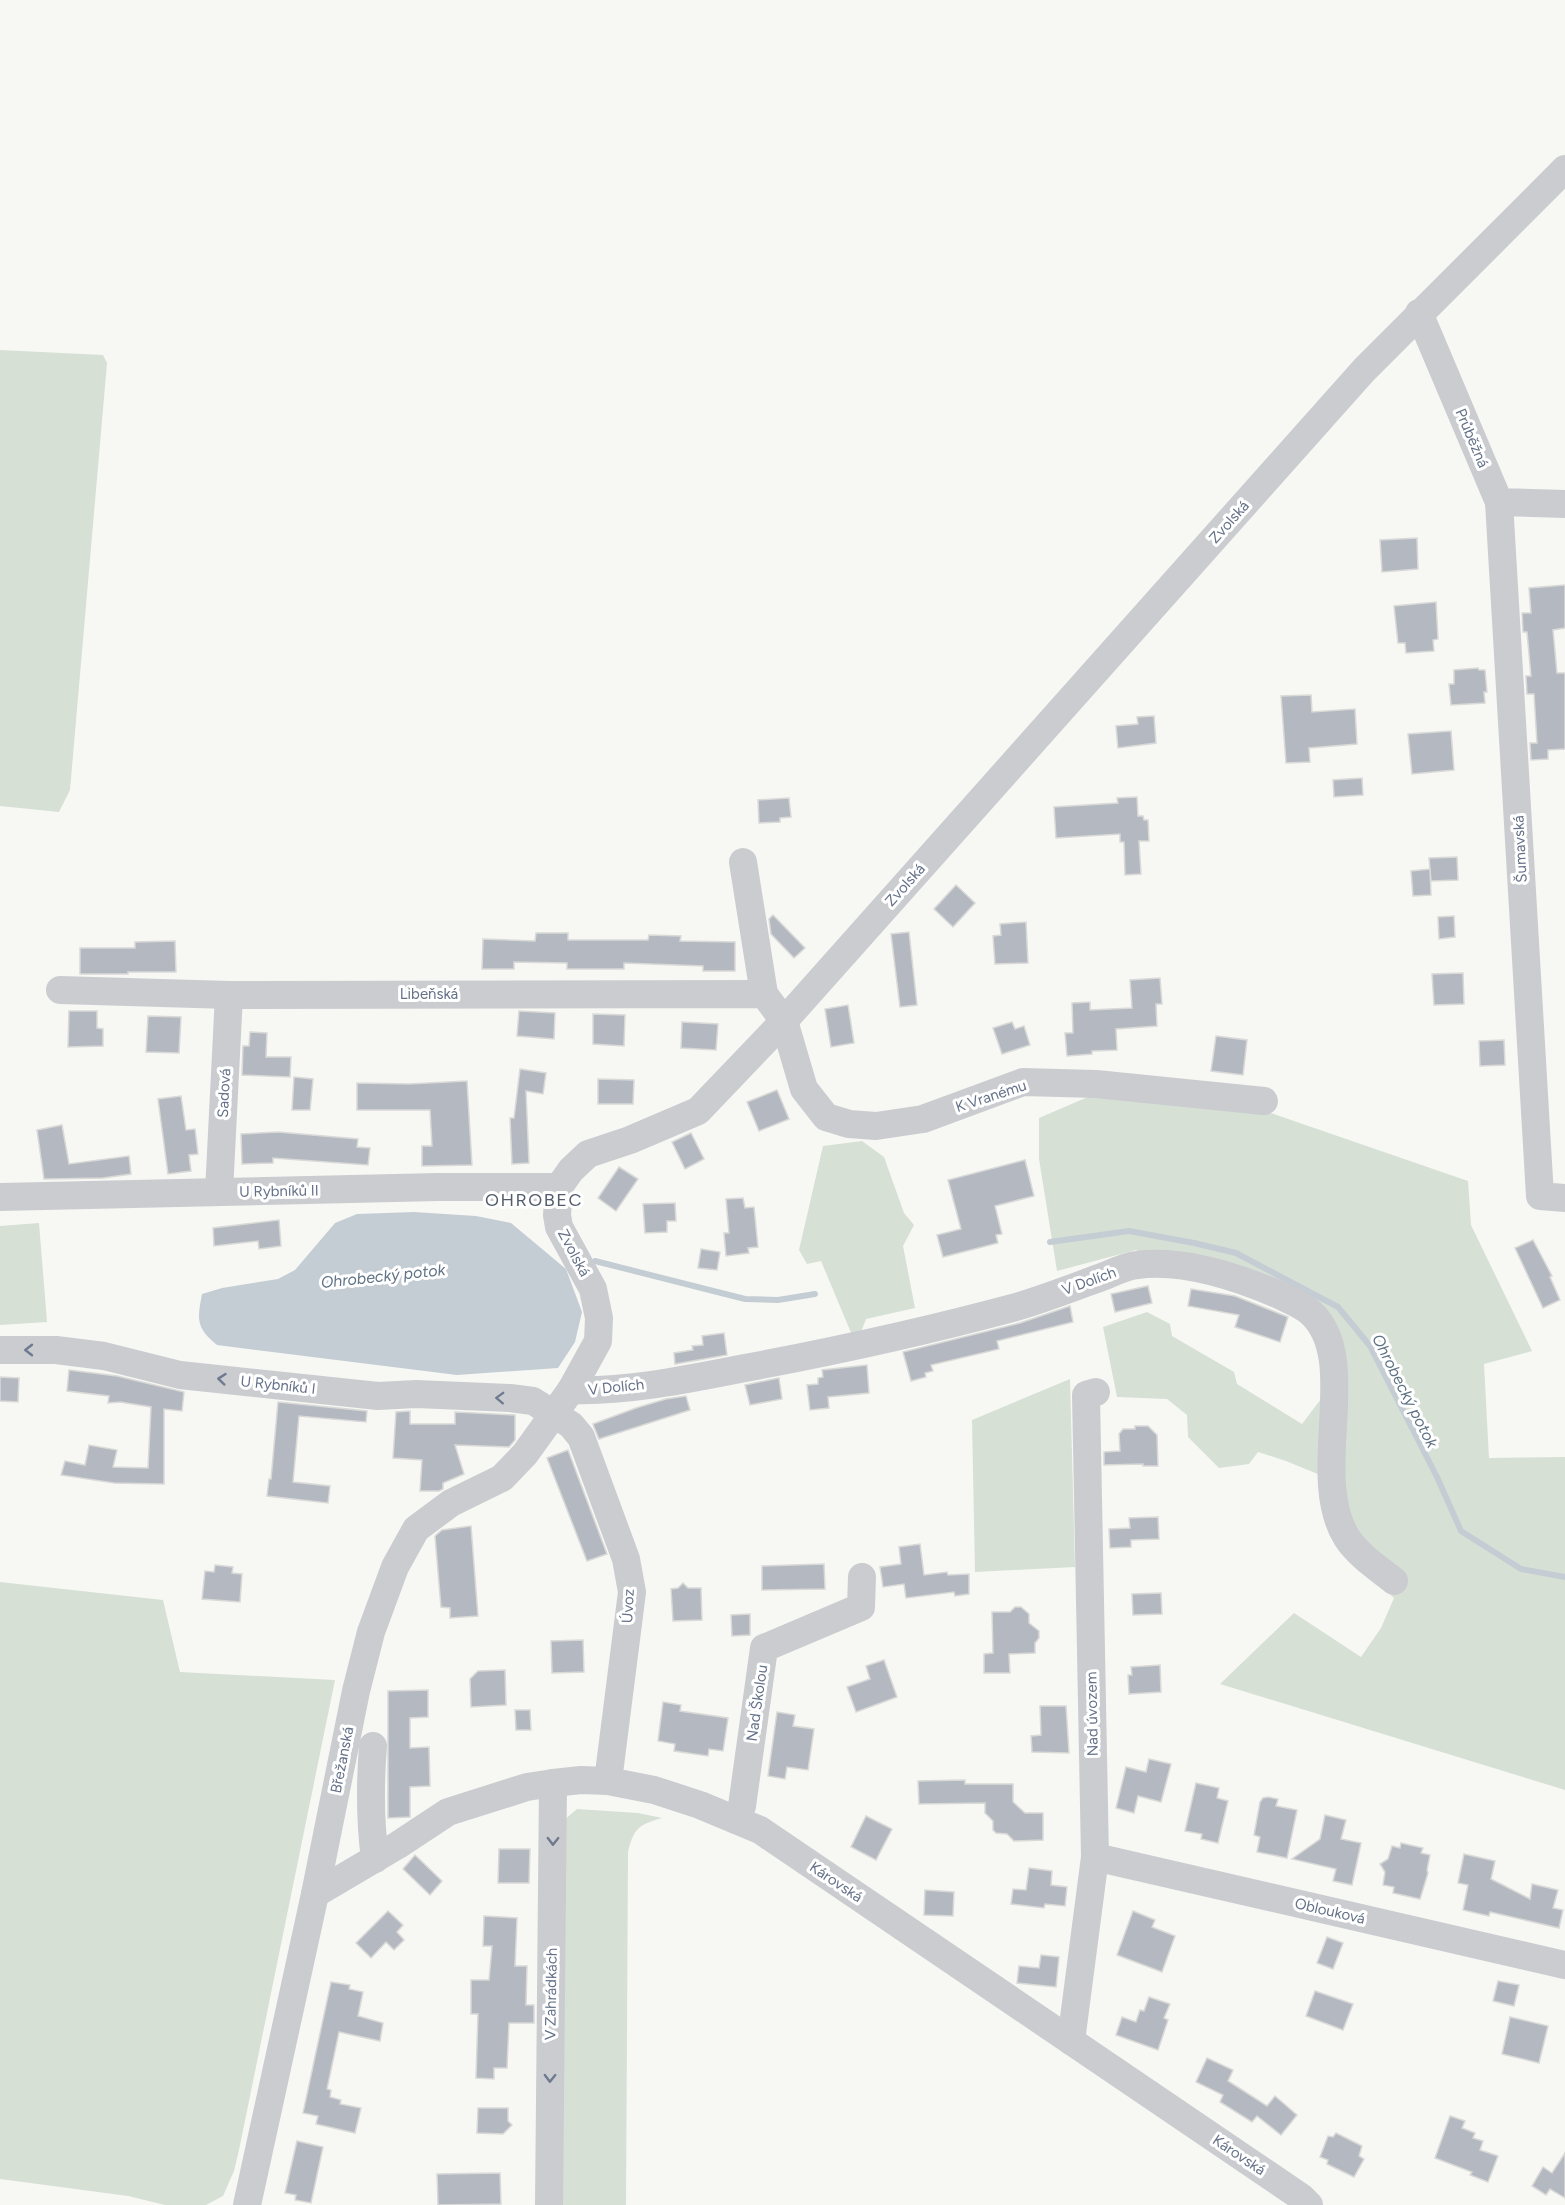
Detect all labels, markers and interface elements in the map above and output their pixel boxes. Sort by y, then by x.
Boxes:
street label: Průběžná [1452,406,1492,470]
street label: Zvolská [1205,497,1253,547]
street label: Šumavská [1509,815,1531,883]
street label: Zvolská [881,860,929,910]
street label: Libeňská [400,985,458,1003]
street label: Sadová [214,1068,234,1118]
street label: K Vranému [953,1076,1029,1116]
street label: U Rybníků II [239,1181,319,1201]
district label: OHROBEC [485,1189,583,1211]
street label: Zvolská [554,1226,594,1280]
water label: Ohrobecký potok [320,1260,447,1292]
street label: V Dolích [1059,1263,1119,1299]
water label: Ohrobecký potok [1368,1331,1442,1452]
one-way arrow [25,1344,34,1356]
street label: U Rybníků I [239,1372,317,1398]
one-way arrow [217,1373,226,1386]
street label: V Dolích [587,1375,645,1399]
one-way arrow [495,1391,504,1404]
street label: Úvoz [618,1588,638,1624]
street label: Nad Školou [743,1664,771,1742]
street label: Nad úvozem [1082,1671,1102,1757]
street label: Břežanská [327,1725,357,1795]
one-way arrow [547,1837,559,1846]
street label: Károvská [806,1858,866,1906]
street label: Oblouková [1293,1894,1367,1928]
street label: V Zahrádkách [541,1948,561,2040]
one-way arrow [544,2074,557,2083]
street label: Károvská [1209,2131,1269,2179]

